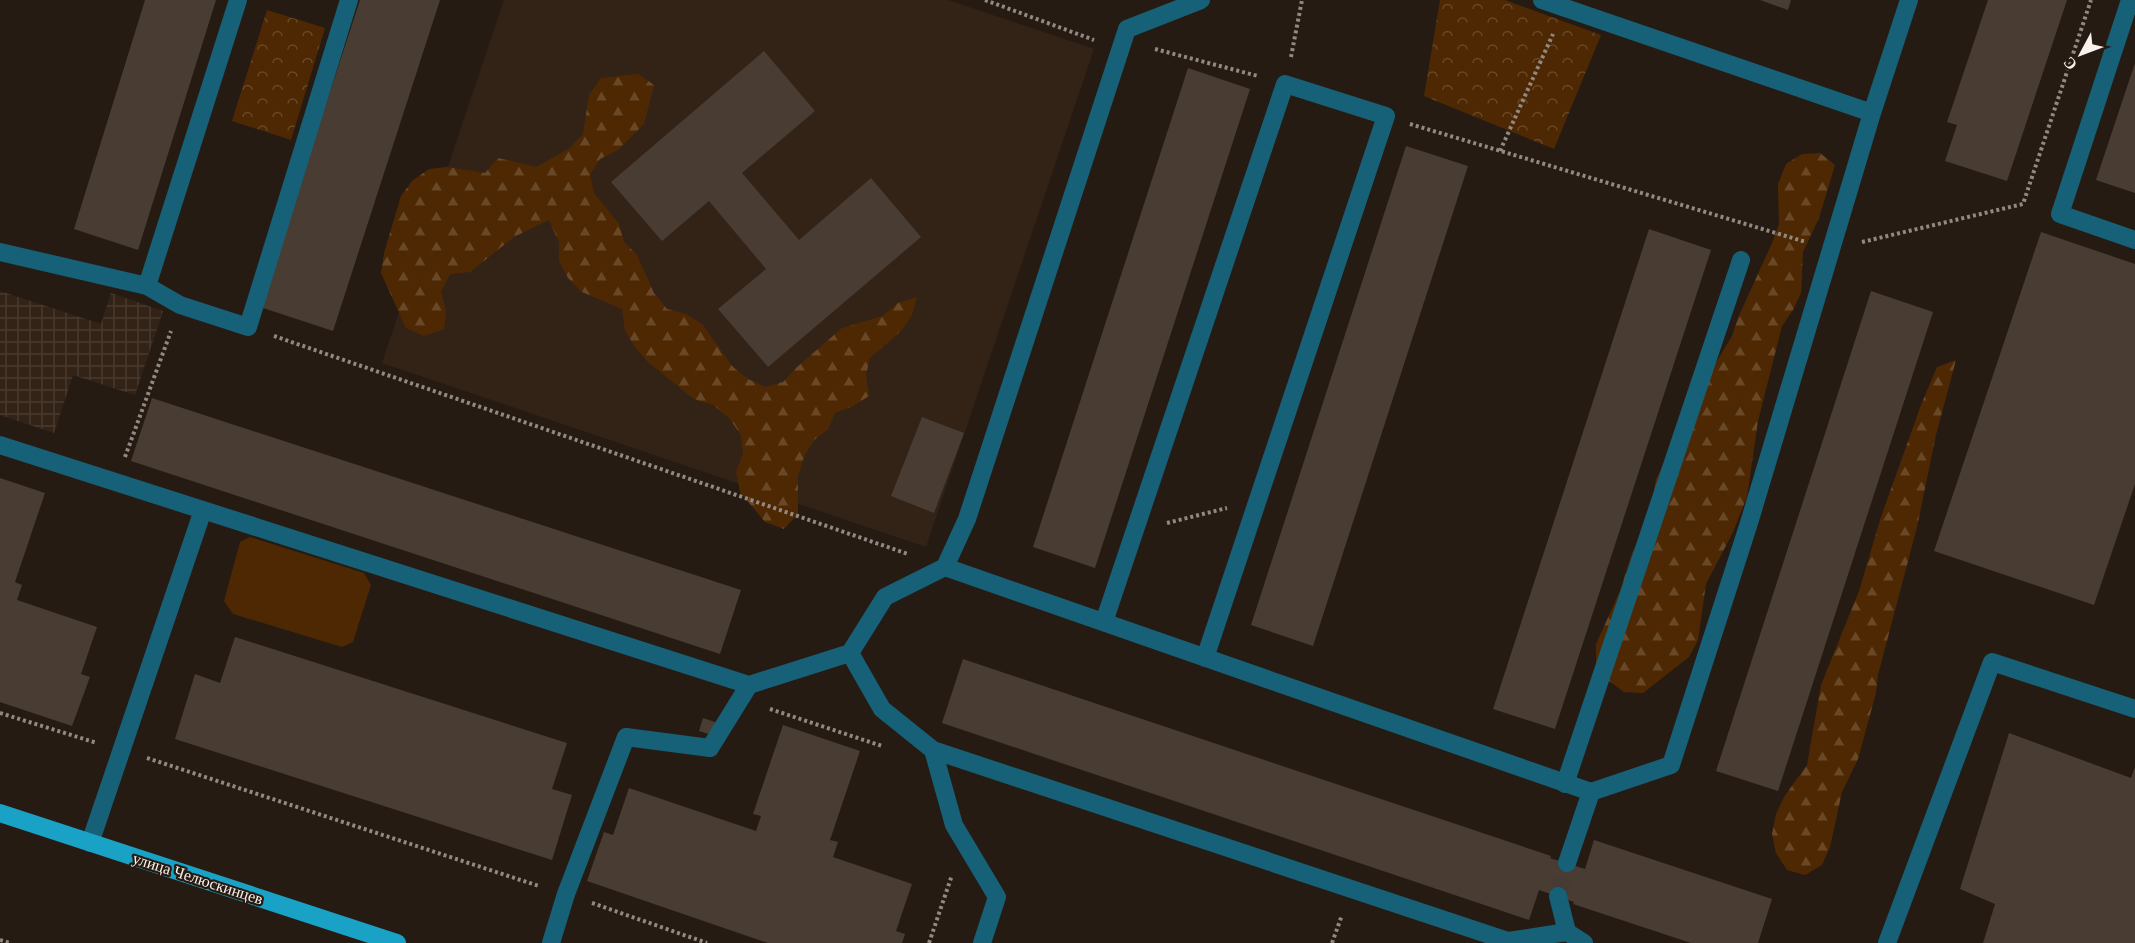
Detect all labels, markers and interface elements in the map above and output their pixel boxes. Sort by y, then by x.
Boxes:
north arrow [2051,24,2111,84]
text: С [2060,54,2080,73]
street label: улица Челюскинцев [130,849,266,909]

